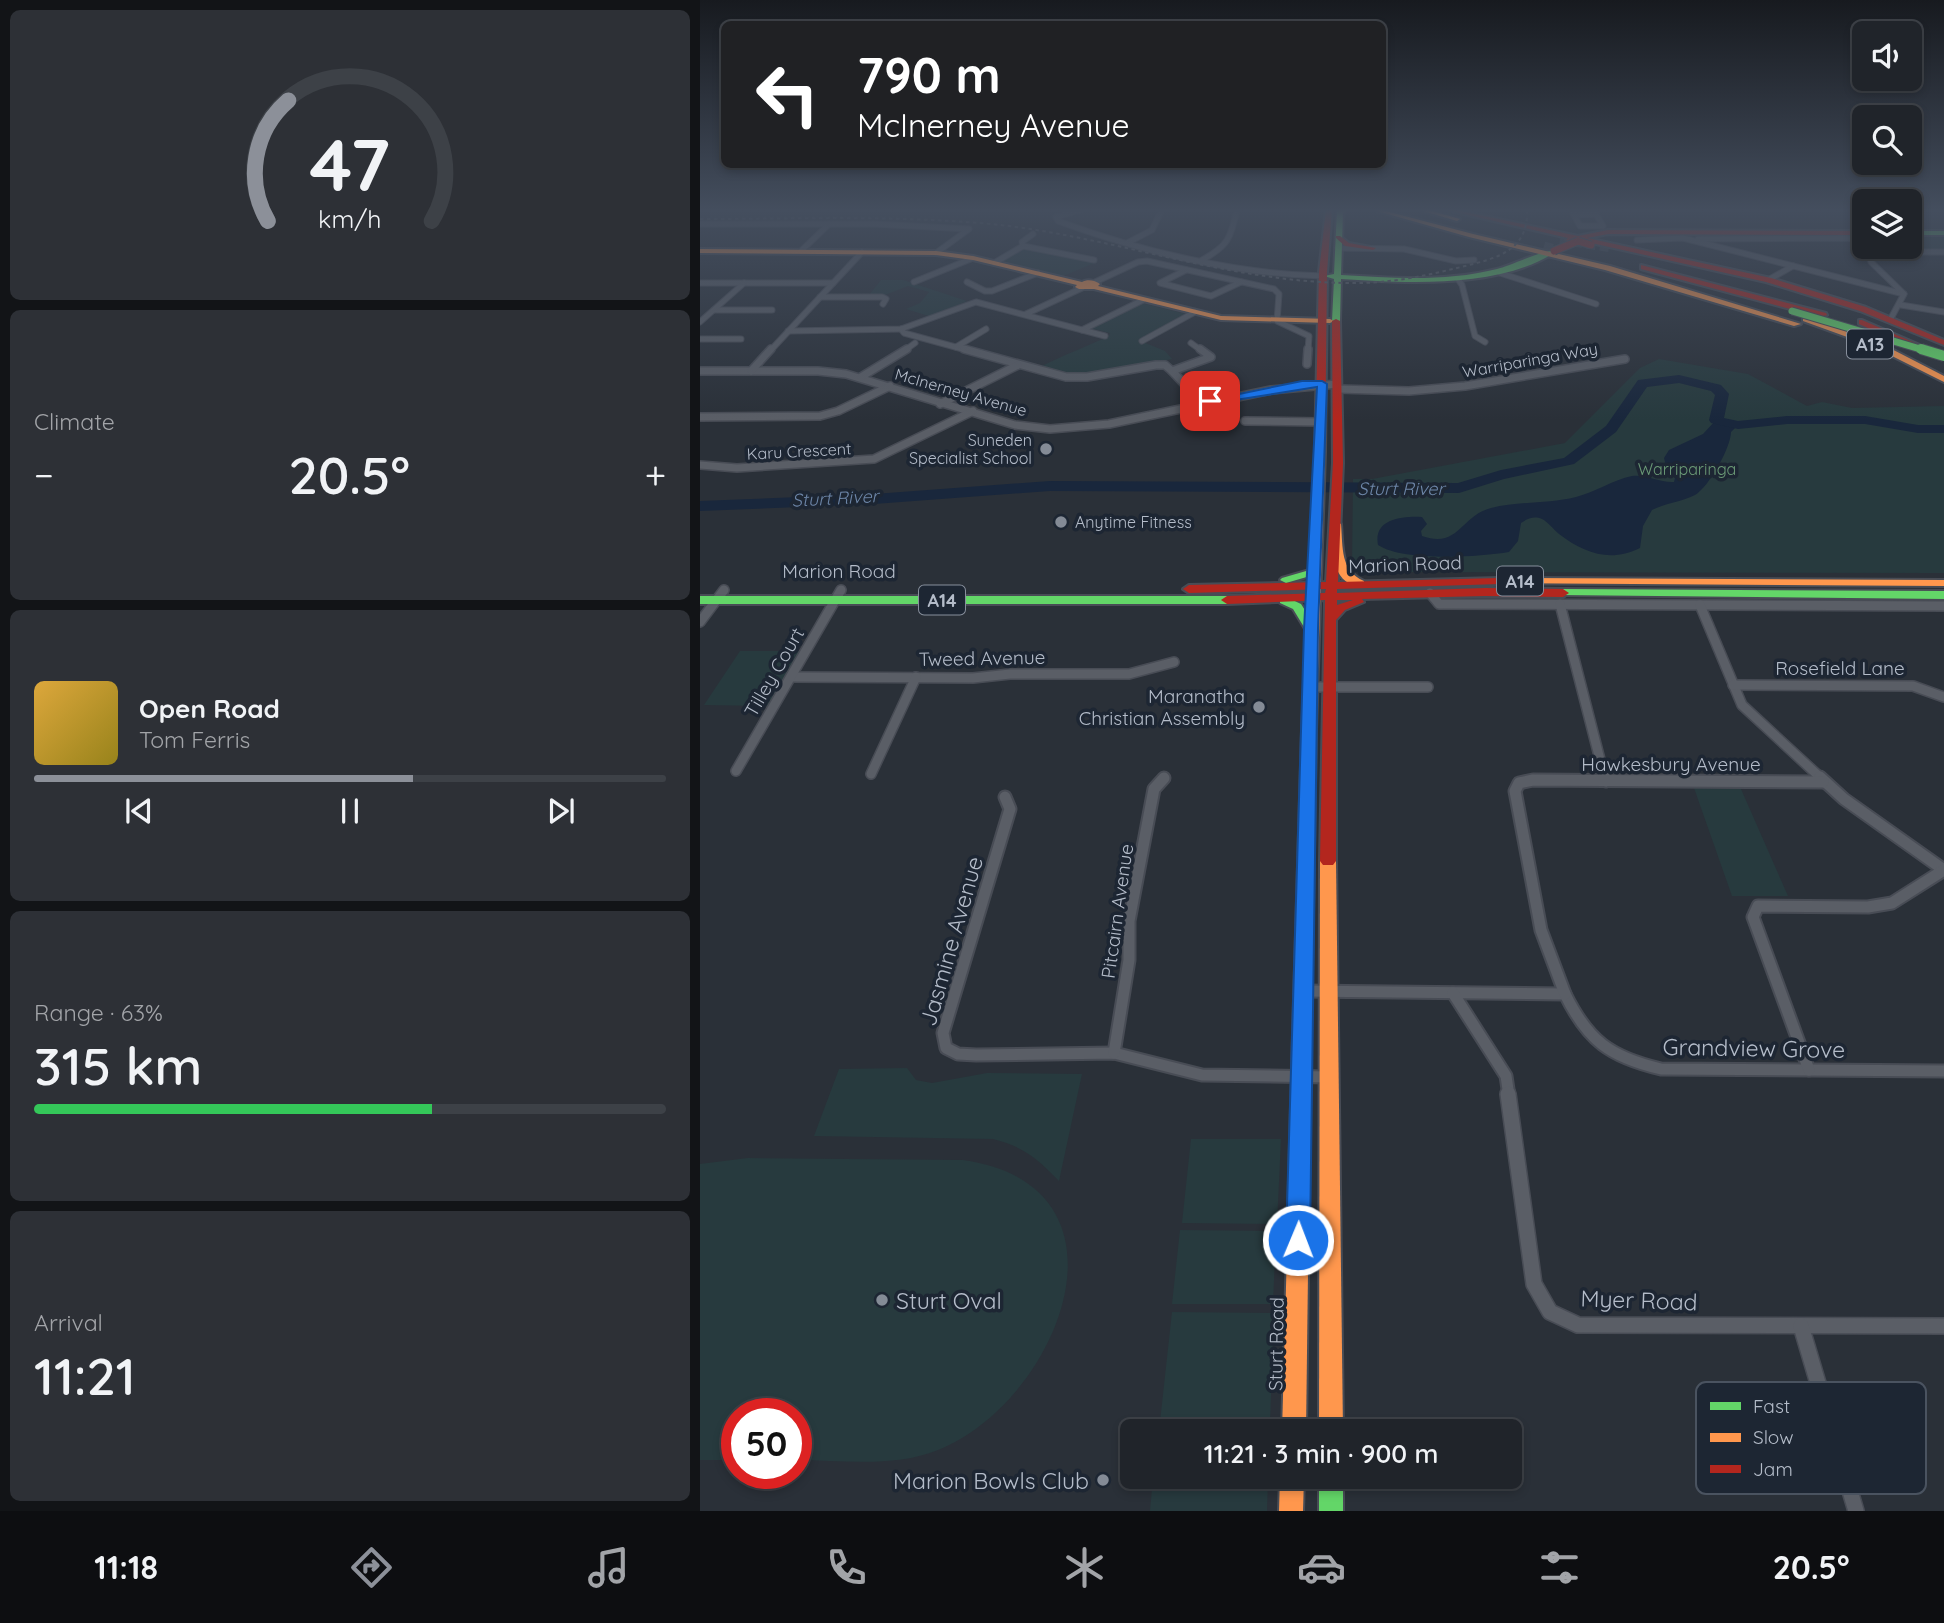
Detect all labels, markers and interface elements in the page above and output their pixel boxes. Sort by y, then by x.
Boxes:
map controls [1852,21,1922,259]
button: sound [1852,21,1922,91]
text: 790 m [857,44,1001,105]
icon: left [742,49,833,140]
text: McInerney Avenue [857,105,1130,145]
button: search [1852,105,1922,175]
text: 47 [310,118,390,209]
button: layers [1852,189,1922,259]
text: km/h [318,203,382,234]
road number: A13 [1847,330,1893,358]
street label: Warriparinga Way [1461,338,1599,382]
street label: McInerney Avenue [893,364,1029,420]
pin [1180,371,1240,431]
icon: arrive [1191,382,1229,420]
text: Climate [34,407,115,436]
place label: Suneden Specialist School [909,430,1032,468]
street label: Karu Crescent [746,438,852,464]
marker: Suneden Specialist School [1038,441,1054,457]
text: 20.5° [288,442,410,507]
text: − [34,451,54,499]
text: + [645,451,666,499]
park label: Warriparinga [1638,459,1736,479]
water label: Sturt River [1358,477,1446,500]
water label: Sturt River [791,484,881,512]
place label: Anytime Fitness [1075,512,1192,532]
marker: Anytime Fitness [1053,514,1069,530]
street label: Marion Road [1348,550,1462,578]
street label: Marion Road [782,559,896,583]
road number: A14 [1497,566,1543,596]
road number: A14 [919,586,965,614]
street label: Tilley Court [739,623,809,721]
street label: Tweed Avenue [918,645,1046,671]
street label: Rosefield Lane [1775,656,1905,680]
place label: Maranatha Christian Assembly [1079,684,1245,730]
text: Open Road [139,692,280,725]
marker: Maranatha Christian Assembly [1251,699,1267,715]
text: Tom Ferris [139,725,250,754]
street label: Hawkesbury Avenue [1581,752,1761,776]
icon: previous [120,792,158,830]
icon: pause [331,792,369,830]
icon: next [542,792,580,830]
street label: Pitcairn Avenue [1096,842,1138,980]
street label: Jasmine Avenue [913,853,989,1029]
text: Range · 63% [34,998,163,1027]
street label: Grandview Grove [1662,1032,1846,1064]
text: 315 km [34,1033,202,1098]
position arrow [1261,1203,1335,1277]
street label: Myer Road [1580,1283,1698,1317]
place label: Sturt Oval [896,1286,1002,1315]
marker: Sturt Oval [874,1292,890,1308]
street label: Sturt Road [1263,1297,1289,1391]
text: Arrival [34,1308,103,1337]
text: 11:21 [34,1343,136,1408]
legend [1696,1382,1926,1494]
text: Fast [1753,1394,1790,1418]
speed limit sign: 50 [721,1398,812,1489]
text: Slow [1753,1425,1794,1449]
text: 11:21 · 3 min · 900 m [1204,1437,1438,1470]
text: Jam [1753,1457,1793,1481]
place label: Marion Bowls Club [893,1466,1089,1495]
marker: Marion Bowls Club [1095,1472,1111,1488]
icon: directions [347,1543,396,1592]
icon: music [584,1543,633,1592]
icon: phone [822,1543,871,1592]
icon: climate [1060,1543,1109,1592]
icon: car [1297,1543,1346,1592]
icon: filters [1535,1543,1584,1592]
text: 11:18 [94,1547,158,1587]
text: 20.5° [1773,1547,1850,1587]

